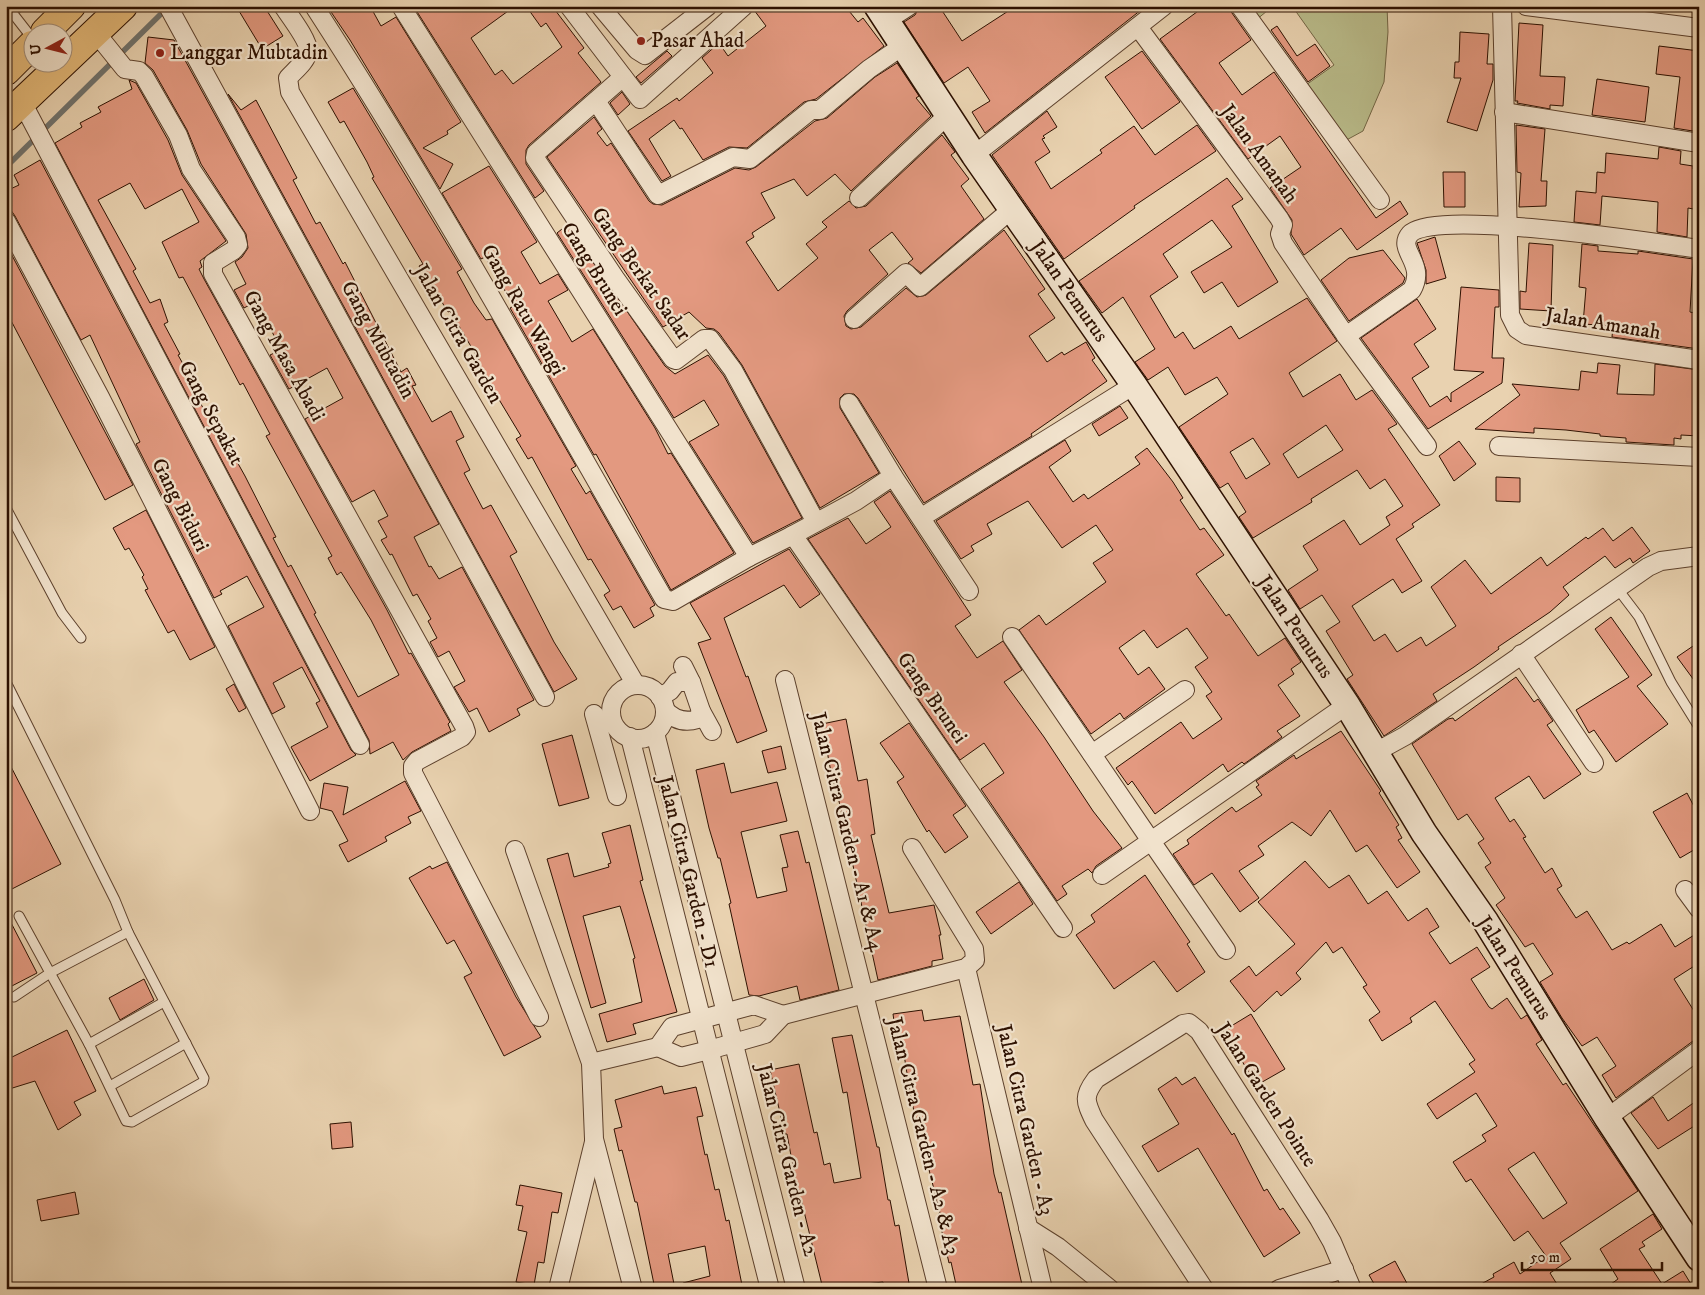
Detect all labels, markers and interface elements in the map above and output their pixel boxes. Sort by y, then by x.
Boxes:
north arrow [22,22,72,72]
place label: Pasar Ahad [651,28,745,54]
marker: Pasar Ahad [635,35,647,47]
place label: Langgar Mubtadin [170,40,328,66]
text: U [26,43,46,56]
marker: Langgar Mubtadin [154,47,166,59]
street label: Jalan Amanah [1213,98,1304,209]
street label: Gang Berkat Sadar [585,202,697,346]
street label: Gang Brunei [555,217,633,321]
street label: Jalan Pemurus [1023,233,1114,347]
street label: Gang Ratu Wangi [475,240,571,380]
street label: Jalan Citra Garden [407,258,508,408]
street label: Gang Mubtadin [335,277,421,403]
street label: Gang Masa Abadi [237,286,331,426]
street label: Jalan Amanah [1541,302,1663,346]
street label: Gang Sepakat [173,356,249,470]
street label: Gang Biduri [145,454,215,556]
street label: Jalan Pemurus [1250,569,1339,684]
street label: Gang Brunei [891,647,973,749]
street label: Jalan Citra Garden - A1 & A4 [804,708,890,955]
street label: Jalan Citra Garden - D1 [651,771,724,971]
street label: Jalan Pemurus [1470,909,1557,1025]
street label: Jalan Citra Garden - A2 & A3 [880,1013,965,1257]
street label: Jalan Garden Pointe [1208,1016,1323,1172]
street label: Jalan Citra Garden - A3 [990,1020,1060,1218]
street label: Jalan Citra Garden - A2 [750,1059,824,1260]
scale bar [1522,1240,1662,1272]
text: 50 m [1530,1248,1560,1267]

